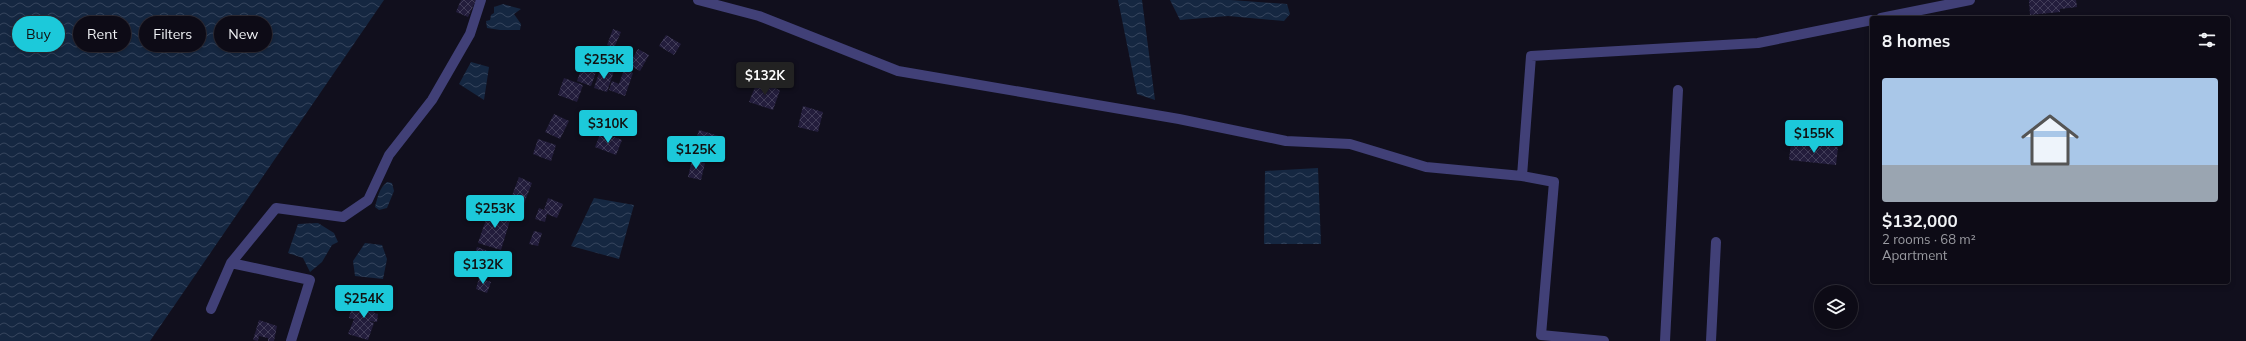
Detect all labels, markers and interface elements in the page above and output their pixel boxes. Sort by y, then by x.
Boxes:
chip: Buy [12,16,65,52]
chip: Rent [73,16,131,52]
chip: Filters [139,16,206,52]
chip: New [214,16,272,52]
icon: filters [2196,29,2218,51]
text: 8 homes [1882,30,1950,51]
pin: $253K [576,46,632,80]
text: $253K [584,51,624,67]
pin: $132K [737,62,793,96]
text: $132K [745,67,785,83]
icon: home [2014,104,2086,176]
pin: $310K [580,110,636,144]
text: $310K [588,115,628,131]
pin: $155K [1786,120,1842,154]
text: $155K [1794,125,1834,141]
pin: $125K [668,136,724,170]
text: $125K [676,141,716,157]
pin: $253K [467,195,523,229]
text: $253K [475,200,515,216]
text: $132,000 [1882,210,1958,231]
text: 2 rooms · 68 m² [1882,231,1976,247]
text: Apartment [1882,247,1947,263]
pin: $132K [455,251,511,285]
text: $132K [463,256,503,272]
pin: $254K [336,285,392,319]
map controls [1814,285,1858,329]
button: layers [1814,285,1858,329]
text: $254K [344,290,384,306]

